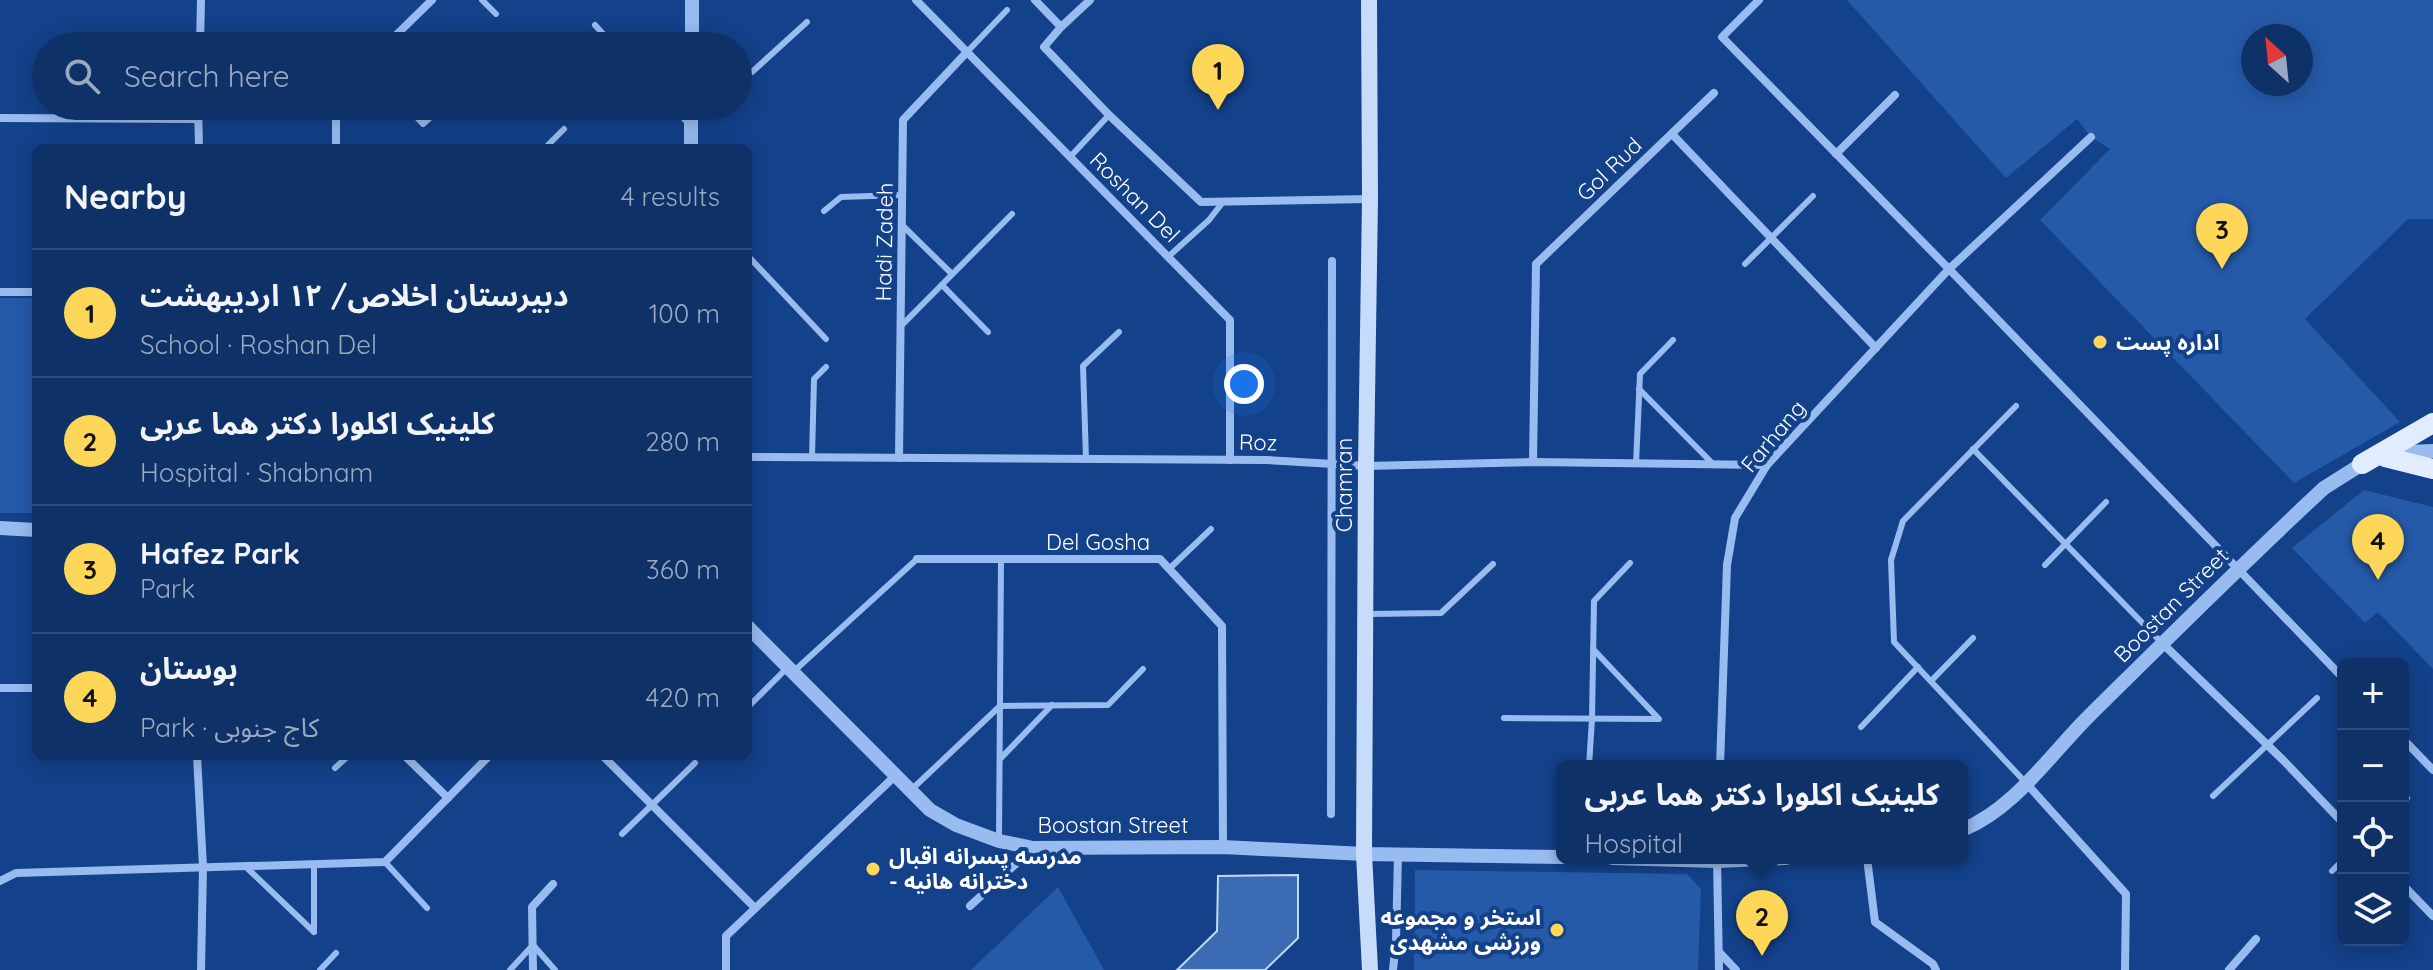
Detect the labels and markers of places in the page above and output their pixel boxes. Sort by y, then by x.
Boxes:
pin: 1 [1192,44,1244,110]
pin: 3 [2196,203,2248,269]
place label: اداره پست [2116,328,2219,357]
marker: اداره پست [2091,333,2109,351]
pin: 4 [2352,514,2404,580]
place label: مدرسه پسرانه اقبال - دخترانه هانیه [889,842,1082,895]
marker: مدرسه پسرانه اقبال - دخترانه هانیه [864,860,882,878]
pin: 2 [1736,890,1788,956]
place label: استخر و مجموعه ورزشی مشهدی [1381,903,1541,956]
marker: استخر و مجموعه ورزشی مشهدی [1548,921,1566,939]

